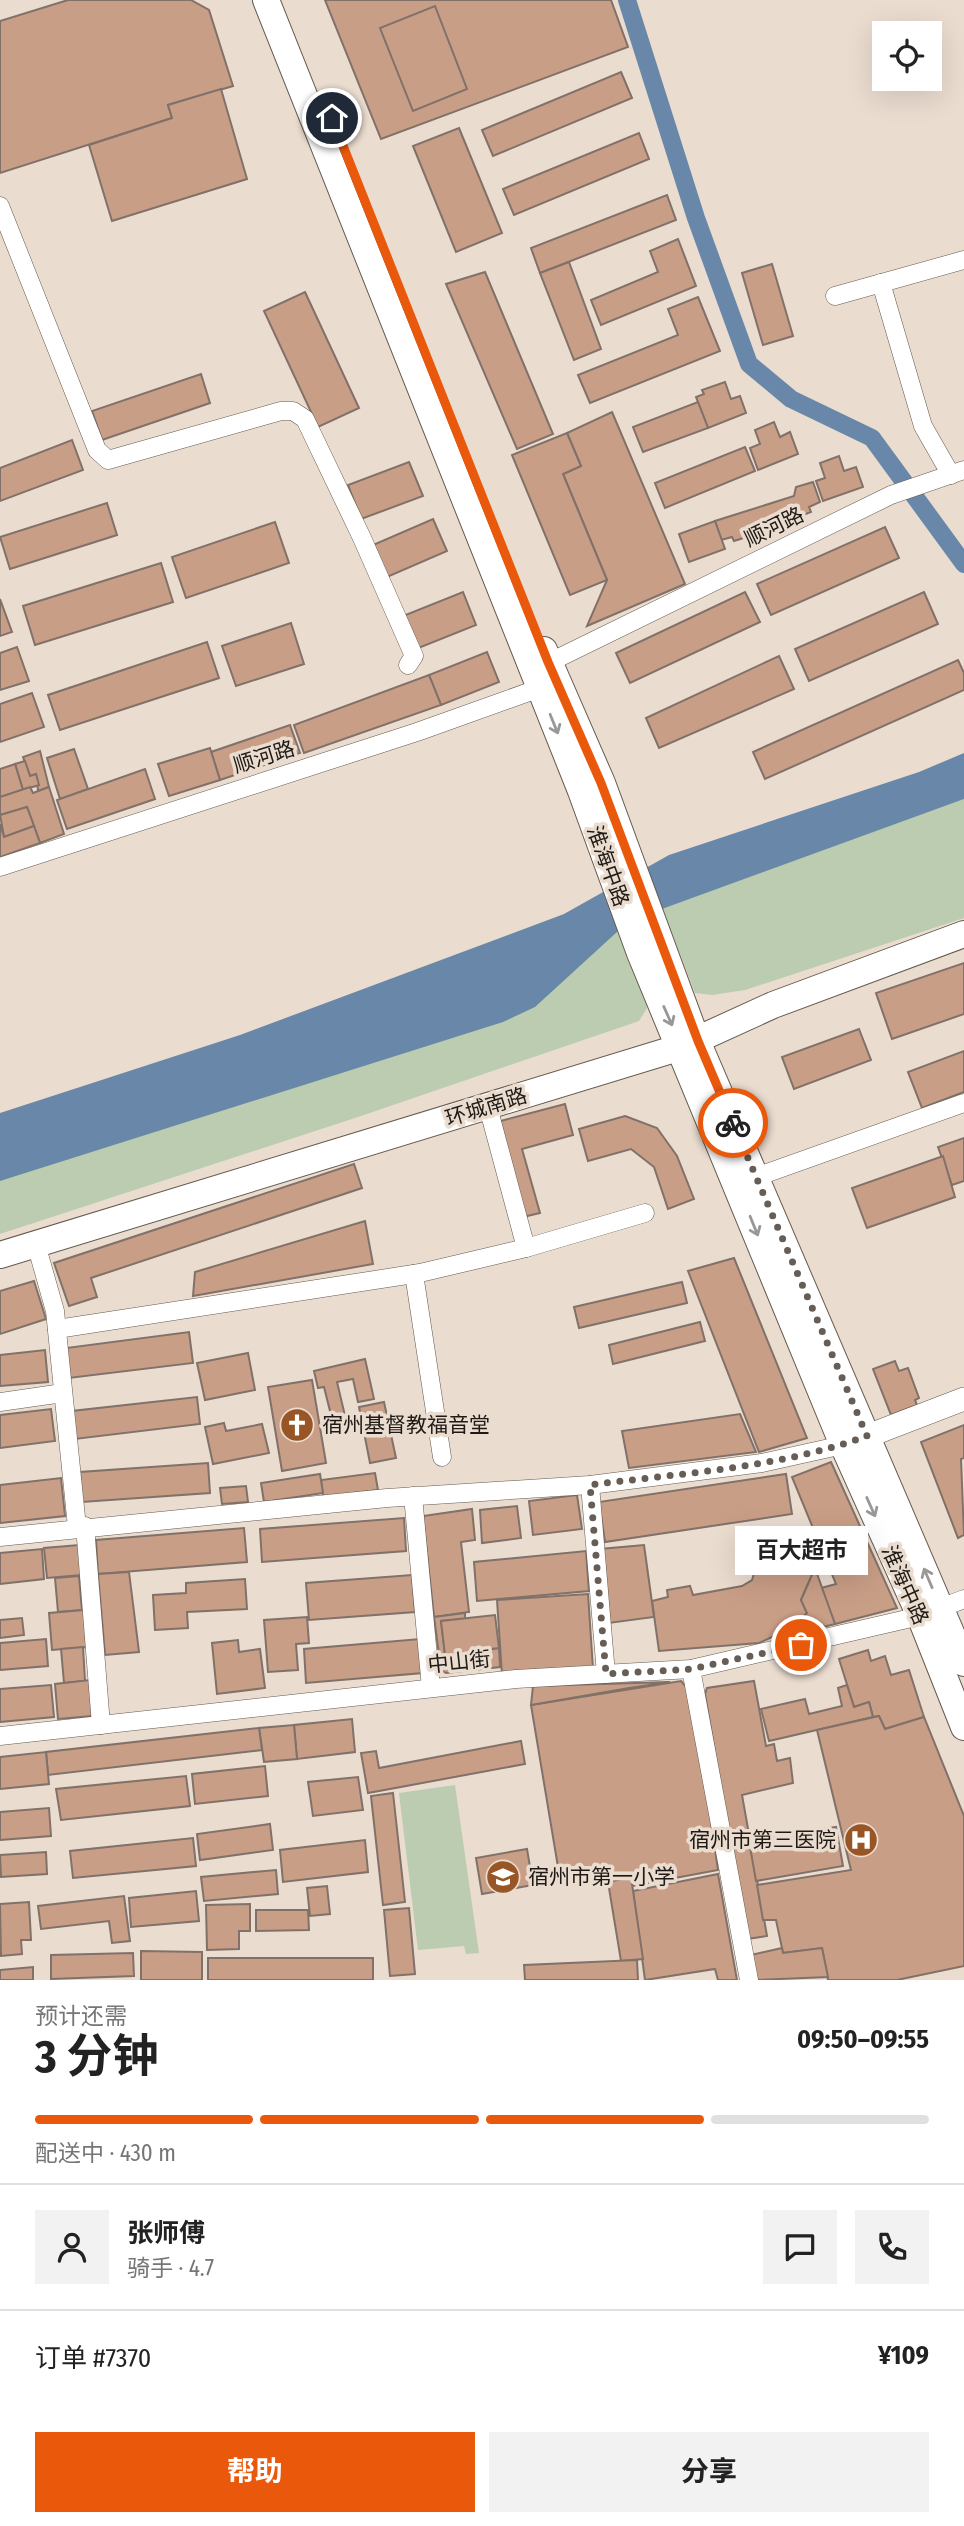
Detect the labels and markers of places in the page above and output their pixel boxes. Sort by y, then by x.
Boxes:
pin [302,88,362,148]
church icon: 宿州基督教福音堂 [278,1406,316,1444]
place label: 宿州基督教福音堂 [322,1412,490,1438]
callout: 百大超市 [734,1526,868,1575]
pin [771,1615,831,1675]
hospital icon: 宿州市第三医院 [842,1821,880,1859]
place label: 宿州市第三医院 [689,1827,836,1853]
school or university icon: 宿州市第一小学 [484,1858,522,1896]
place label: 宿州市第一小学 [528,1864,675,1890]

